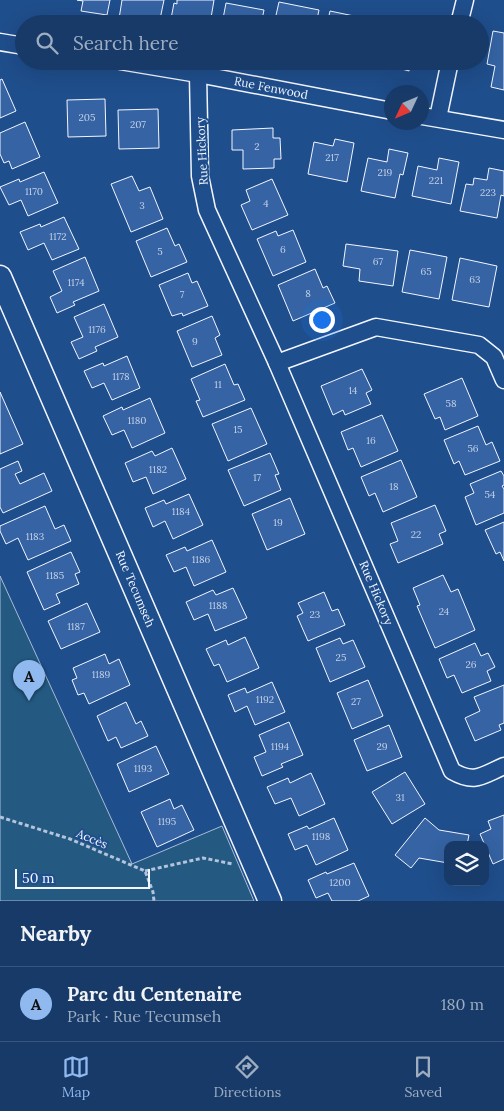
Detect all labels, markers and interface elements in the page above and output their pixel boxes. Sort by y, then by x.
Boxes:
search box [15,15,489,70]
icon: search [33,29,61,57]
text: Search here [73,31,179,55]
street label: Rue Fenwood [233,73,309,102]
north arrow [384,85,429,130]
house number: 205 [78,111,96,124]
street label: Rue Hickory [192,116,211,186]
house number: 207 [130,118,146,131]
house number: 2 [254,140,260,153]
house number: 217 [325,151,339,164]
house number: 219 [378,166,393,179]
house number: 221 [429,174,444,187]
house number: 1170 [25,185,43,198]
house number: 223 [480,186,497,199]
house number: 4 [263,197,269,210]
house number: 3 [139,199,145,212]
house number: 1172 [49,230,67,243]
house number: 6 [280,243,286,256]
house number: 5 [157,245,163,258]
house number: 67 [373,255,384,268]
house number: 65 [420,265,432,278]
house number: 63 [469,273,481,286]
house number: 1174 [67,276,85,289]
house number: 8 [305,287,311,300]
house number: 7 [180,288,185,301]
your location [309,307,335,333]
house number: 1176 [88,323,106,336]
house number: 9 [192,335,198,348]
house number: 1178 [112,370,130,383]
house number: 11 [214,378,222,391]
house number: 14 [348,384,358,397]
house number: 58 [445,397,457,410]
house number: 1180 [127,414,147,427]
house number: 15 [233,423,243,436]
house number: 16 [366,434,376,447]
house number: 56 [467,442,479,455]
house number: 1182 [149,463,167,476]
house number: 17 [253,471,262,484]
house number: 18 [389,480,399,493]
house number: 54 [485,488,496,501]
house number: 1184 [172,505,191,518]
house number: 19 [273,516,283,529]
house number: 22 [411,528,421,541]
house number: 1183 [26,530,45,543]
street label: Rue Tecumseh [113,548,158,629]
house number: 1186 [192,553,211,566]
street label: Rue Hickory [356,558,397,628]
house number: 1185 [46,569,64,582]
house number: 1188 [209,599,228,612]
house number: 24 [439,605,450,618]
house number: 23 [310,608,321,621]
house number: 1187 [67,620,85,633]
house number: 25 [336,651,346,664]
house number: 26 [465,658,477,671]
pin: A [13,660,45,701]
house number: 1189 [92,668,111,681]
house number: 1192 [256,693,274,706]
house number: 27 [351,695,361,708]
house number: 1194 [271,740,290,753]
house number: 29 [376,740,388,753]
house number: 1193 [134,762,153,775]
house number: 31 [395,791,405,804]
house number: 1195 [158,815,176,828]
street label: Accès [74,825,110,852]
house number: 1198 [312,830,331,843]
map controls [444,841,489,886]
button: layers [444,841,489,886]
scale bar [15,866,150,889]
text: 50 m [22,869,55,887]
house number: 1200 [329,876,351,889]
text: Nearby [20,920,91,947]
text: Parc du Centenaire [67,982,242,1006]
text: A [31,994,41,1014]
text: 180 m [441,994,484,1014]
text: Park · Rue Tecumseh [67,1006,221,1026]
tab: Map [62,1053,90,1101]
tab: Directions [213,1053,281,1101]
tab: Saved [404,1053,442,1101]

